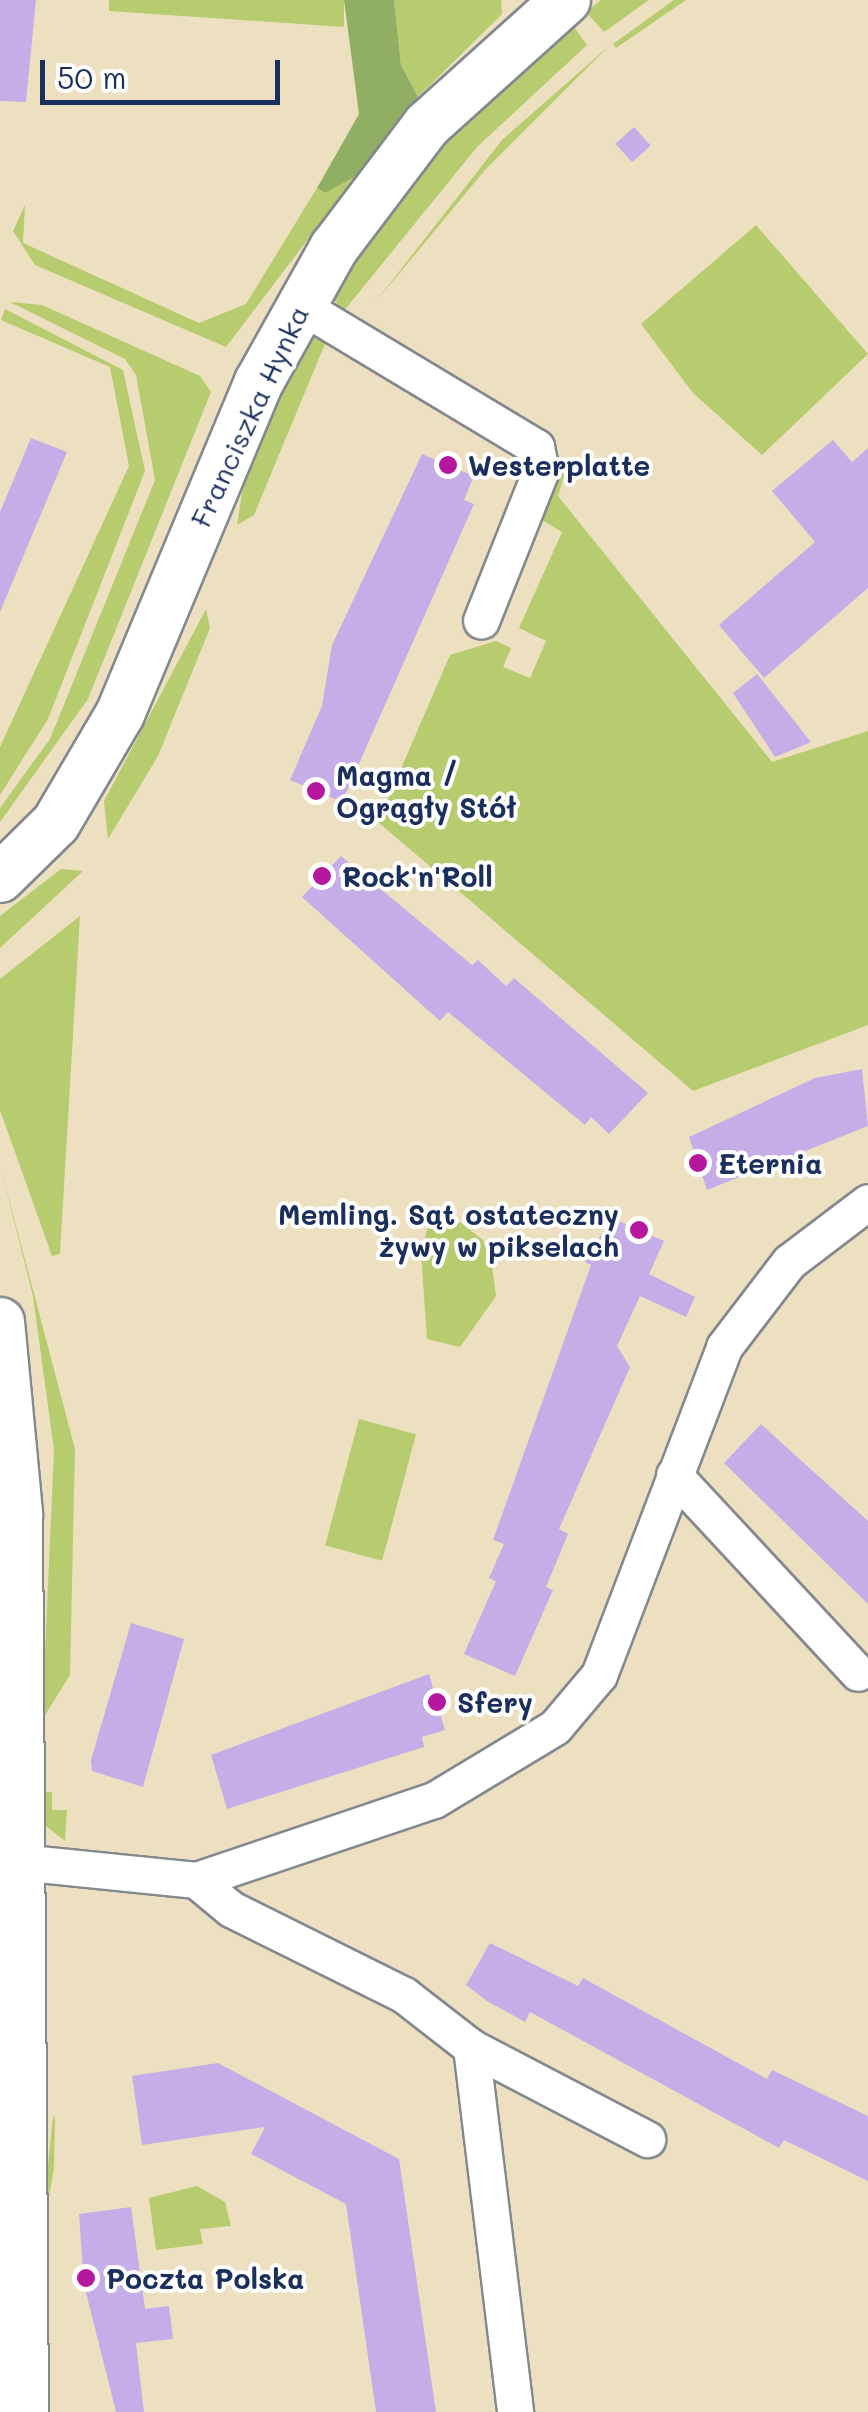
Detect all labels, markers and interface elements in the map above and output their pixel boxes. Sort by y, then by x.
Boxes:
scale bar [45,40,285,102]
text: 50 m [57,57,127,97]
street label: Franciszka Hynka [183,300,315,532]
place label: Westerplatte [468,448,650,482]
marker: Westerplatte [437,454,459,476]
place label: Magma / Ogrągły Stół [336,758,516,824]
marker: Magma / Ogrągły Stół [305,780,327,802]
place label: Rock'n'Roll [342,859,493,893]
marker: Rock'n'Roll [311,865,333,887]
place label: Eternia [718,1146,822,1180]
marker: Eternia [687,1152,709,1174]
place label: Memling. Sąt ostateczny żywy w pikselach [278,1197,619,1263]
marker: Memling. Sąt ostateczny żywy w pikselach [628,1219,650,1241]
place label: Sfery [457,1685,533,1719]
marker: Sfery [426,1691,448,1713]
place label: Poczta Polska [106,2261,304,2295]
marker: Poczta Polska [75,2267,97,2289]

